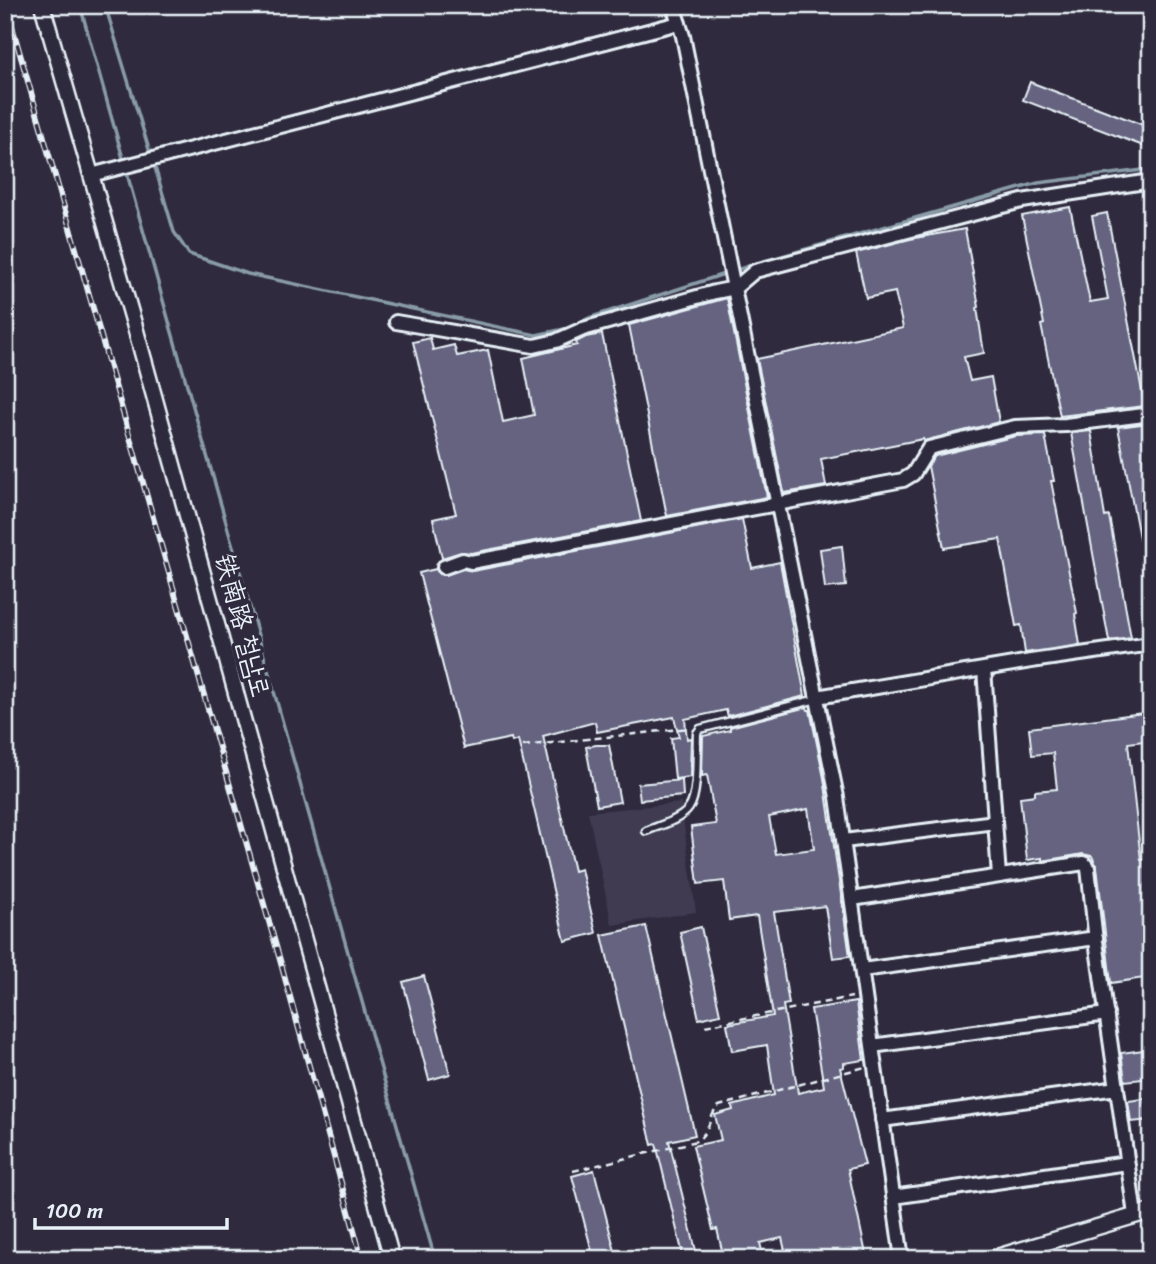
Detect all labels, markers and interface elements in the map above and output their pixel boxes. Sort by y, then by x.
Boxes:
street label: 铁南路 철남로 [202,548,284,702]
scale bar [35,1187,228,1231]
text: 100 m [46,1192,103,1230]

